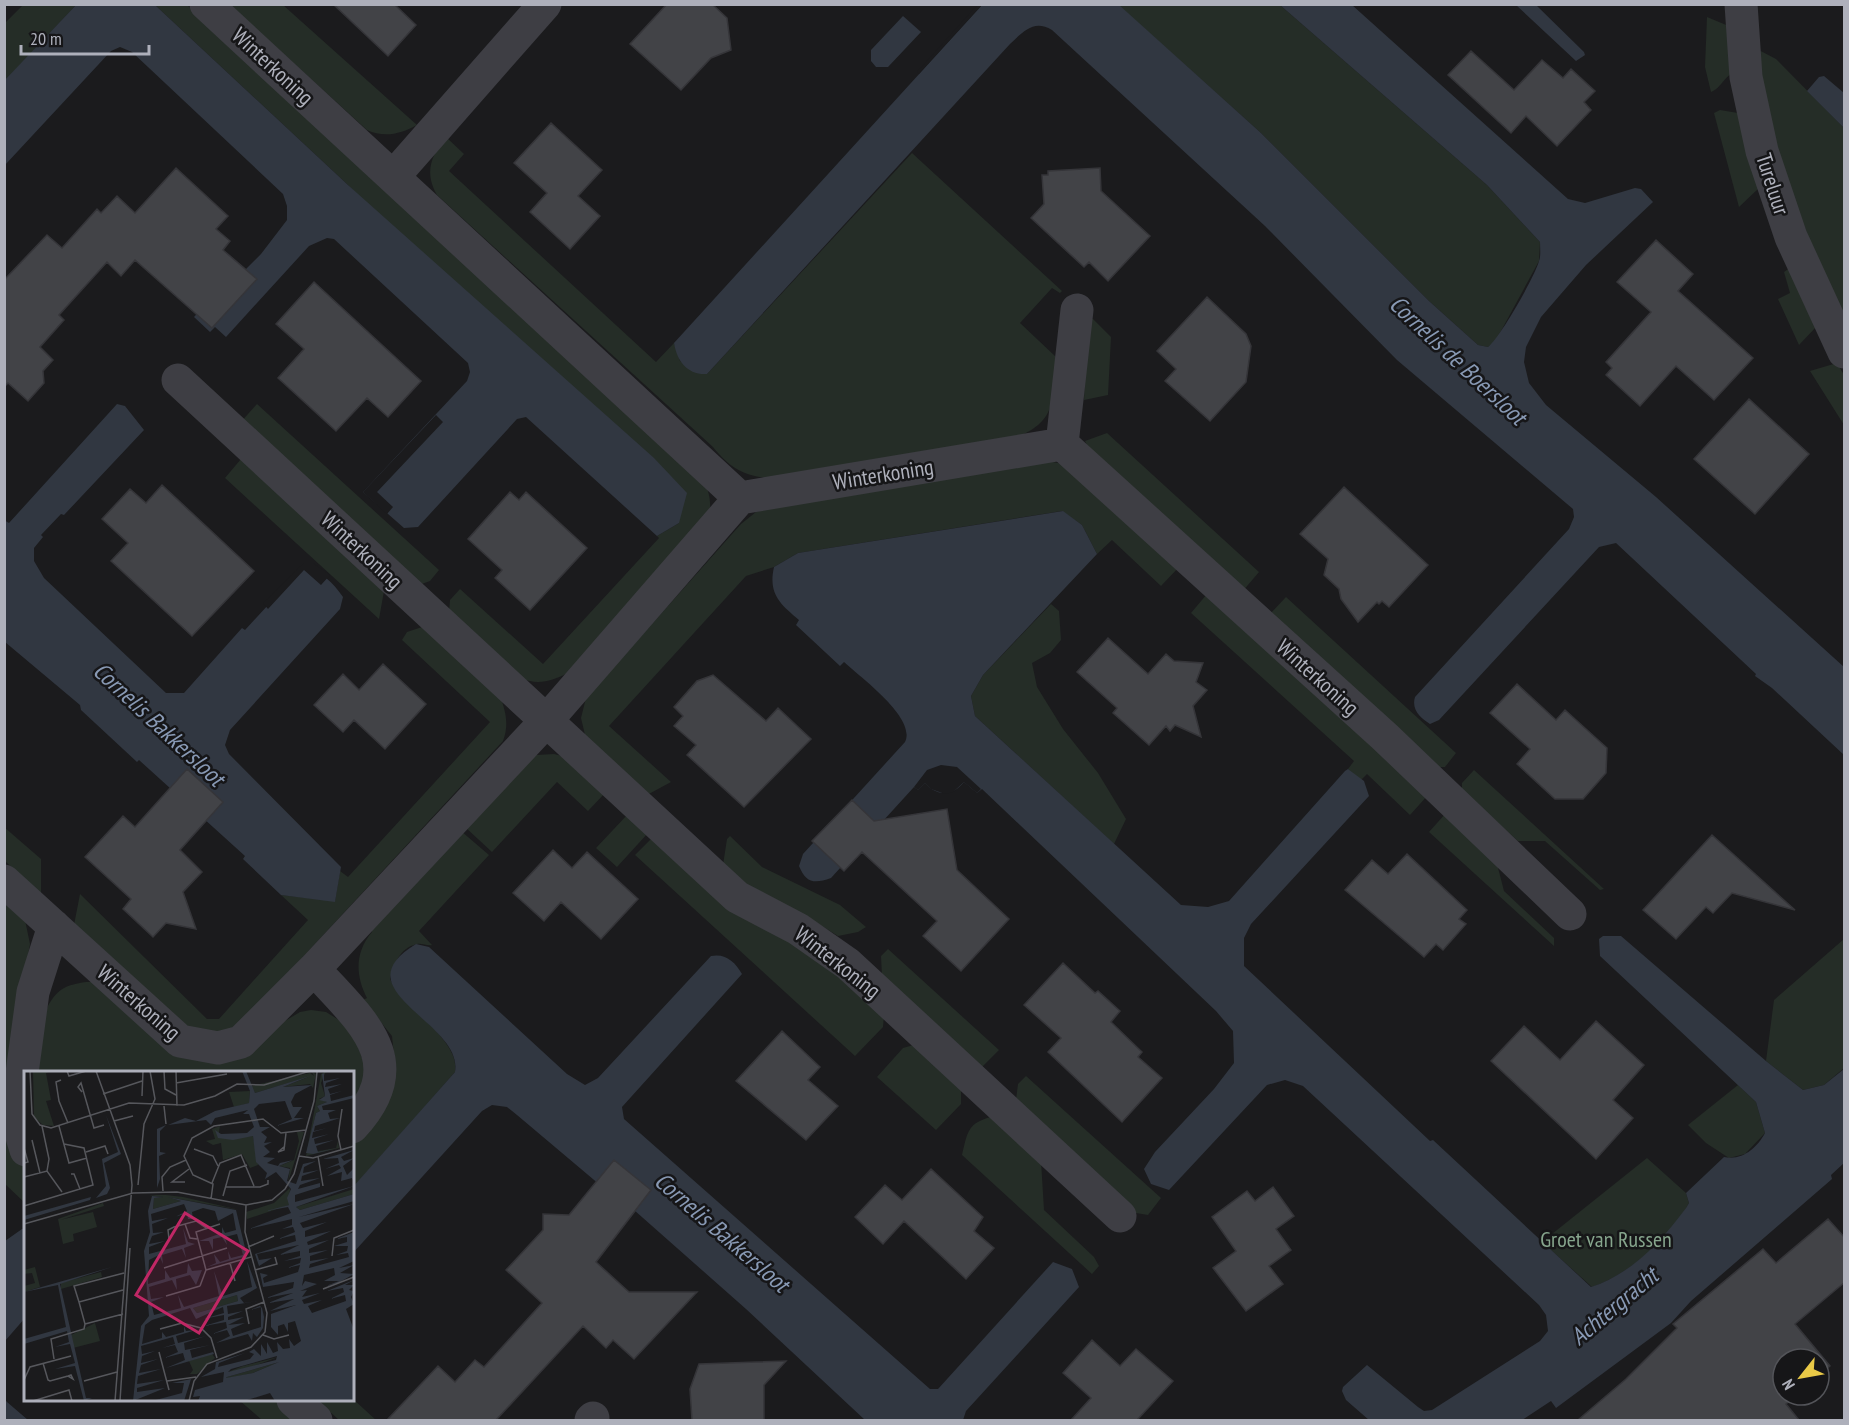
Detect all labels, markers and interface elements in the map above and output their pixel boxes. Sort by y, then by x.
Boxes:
scale bar [21,18,148,56]
street label: Winterkoning [226,21,320,111]
text: 20 m [30,27,62,50]
street label: Tureluur [1750,150,1796,218]
water label: Cornelis de Boersloot [1383,289,1535,433]
street label: Winterkoning [831,452,935,496]
street label: Winterkoning [315,505,409,595]
street label: Winterkoning [1271,633,1365,721]
water label: Cornelis Bakkersloot [87,655,233,794]
street label: Winterkoning [789,920,887,1004]
street label: Winterkoning [91,958,187,1046]
inset map [24,1071,354,1401]
water label: Cornelis Bakkersloot [648,1165,798,1301]
park label: Groet van Russen [1540,1225,1672,1253]
water label: Achtergracht [1564,1259,1666,1352]
north arrow [1771,1347,1831,1407]
text: N [1777,1376,1799,1394]

